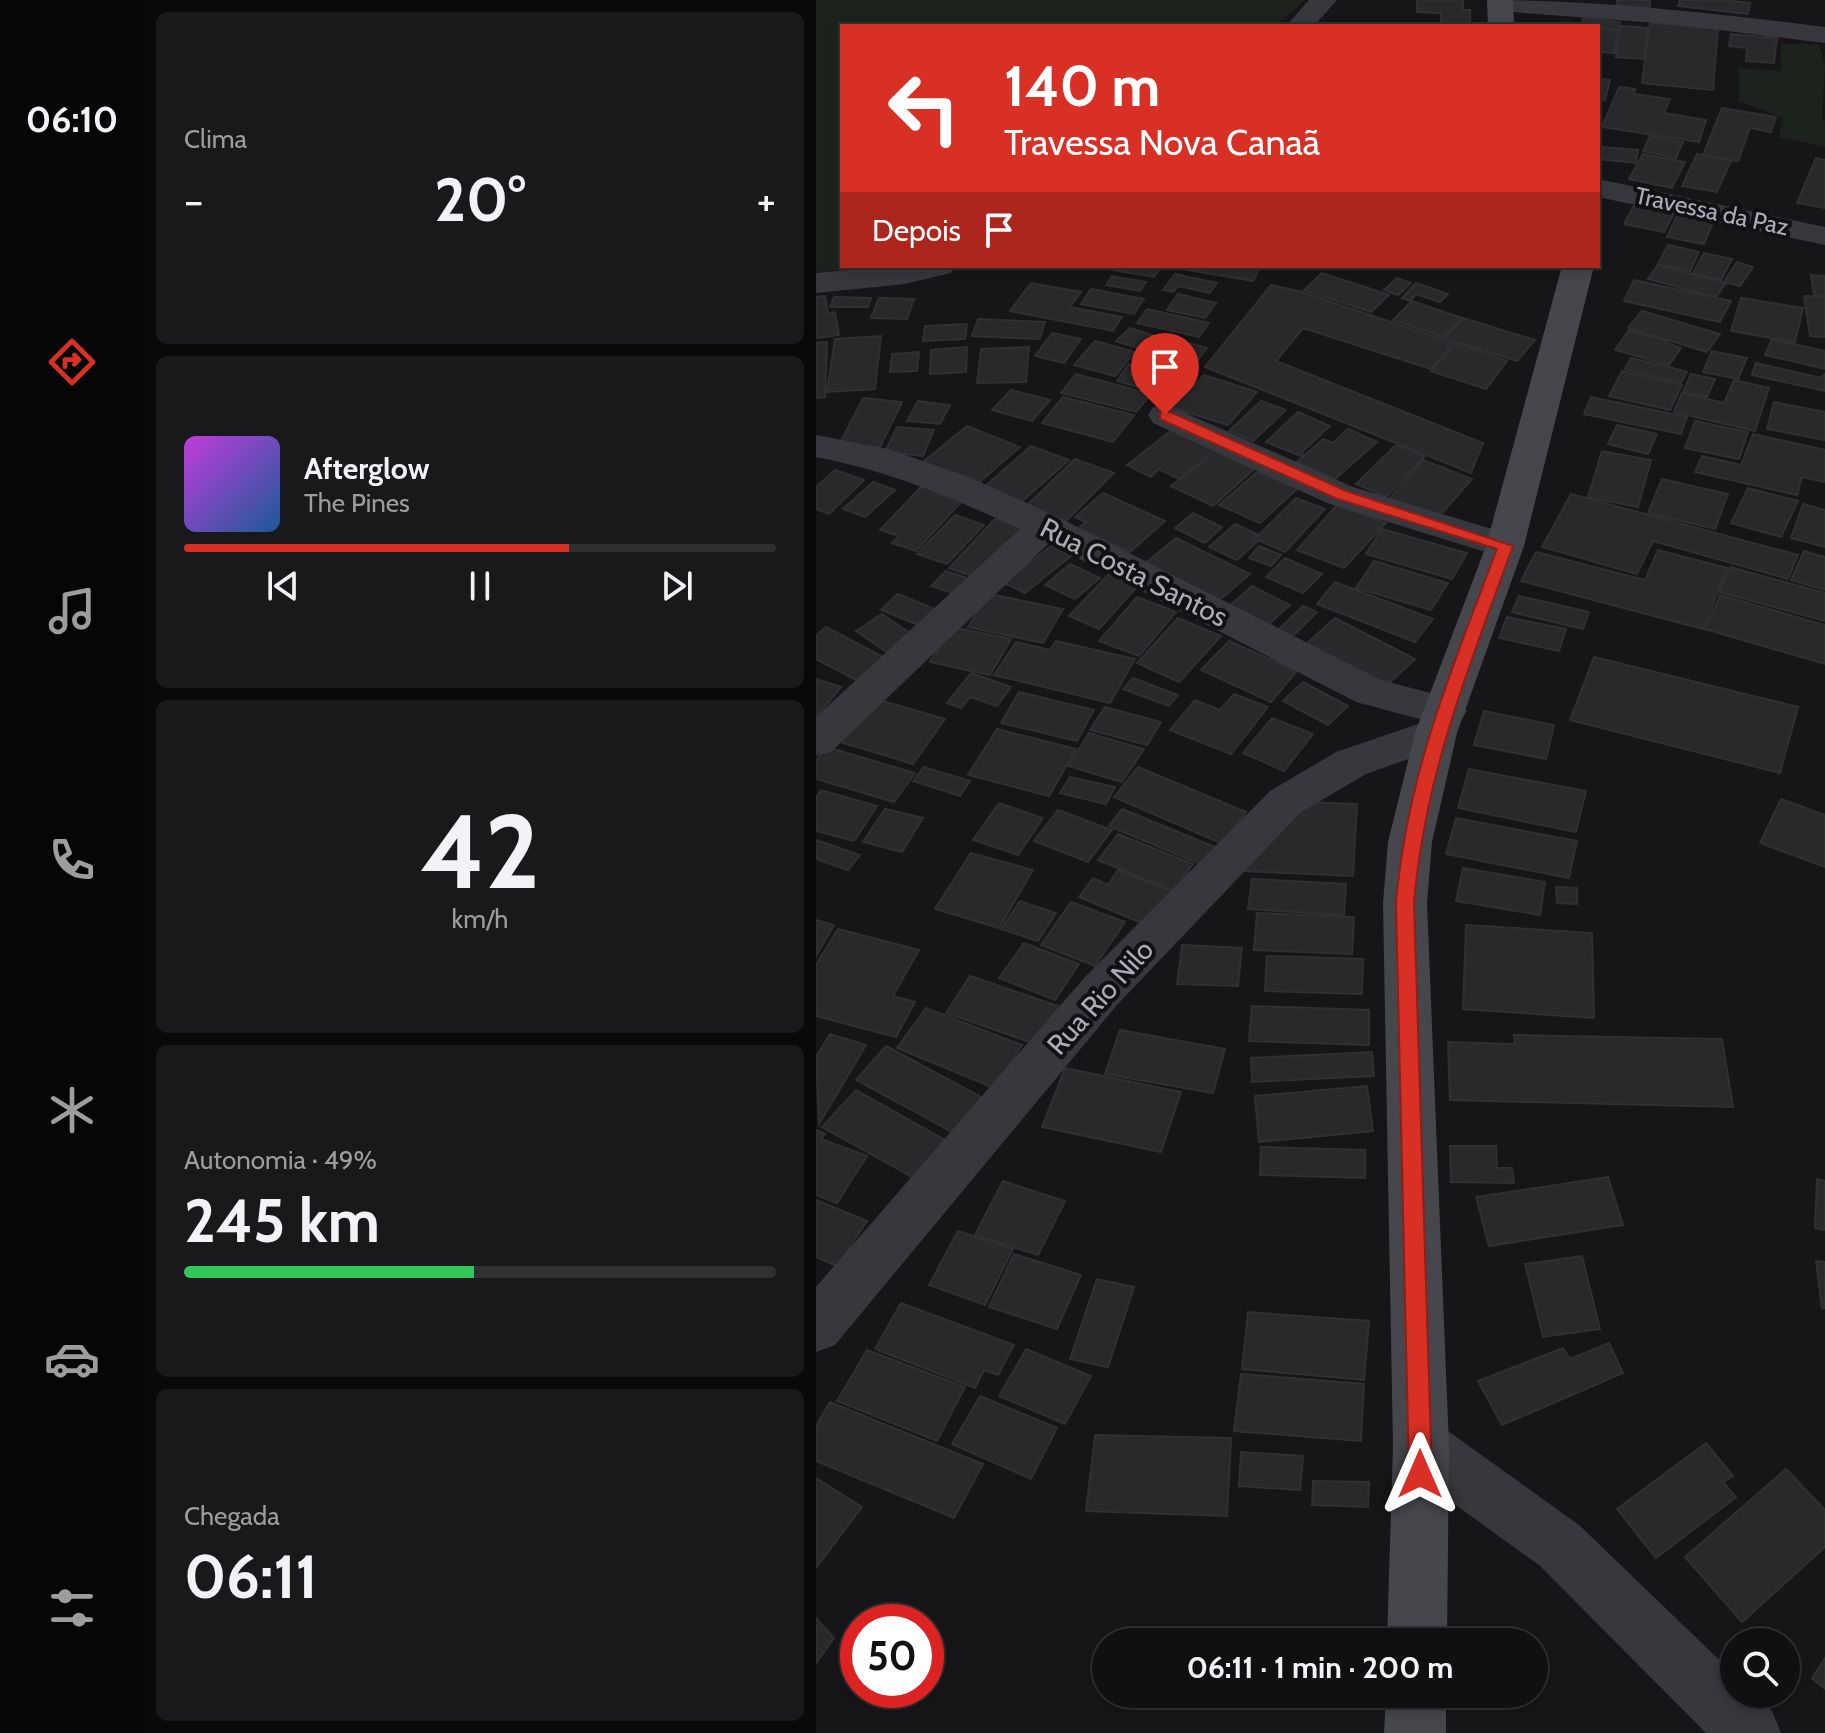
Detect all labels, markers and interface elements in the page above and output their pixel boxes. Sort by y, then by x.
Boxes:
text: 140 m [1004,52,1160,120]
icon: left [872,56,976,160]
text: 06:10 [26,97,118,141]
text: Travessa Nova Canaã [1004,120,1320,164]
text: Clima [184,123,247,155]
text: 20° [434,163,526,236]
text: − [184,174,203,227]
text: + [757,174,776,227]
street label: Travessa da Paz [1633,181,1791,241]
icon: arrive [977,208,1021,252]
text: Depois [872,212,961,249]
pin [1131,333,1199,415]
icon: directions [44,334,100,390]
icon: arrive [1143,345,1187,389]
text: Afterglow [304,450,430,487]
text: The Pines [304,487,410,519]
street label: Rua Costa Santos [1035,510,1233,634]
icon: previous [261,564,305,608]
icon: pause [458,564,502,608]
icon: next [655,564,699,608]
icon: music [44,583,100,639]
text: 42 [420,788,540,914]
icon: phone [44,832,100,888]
text: km/h [452,903,508,935]
street label: Rua Rio Nilo [1040,933,1160,1061]
icon: climate [44,1082,100,1138]
text: Autonomia · 49% [184,1144,377,1176]
text: 245 km [184,1184,380,1257]
icon: car [44,1331,100,1387]
position arrow [1378,1432,1462,1516]
text: Chegada [184,1500,280,1532]
text: 06:11 [184,1540,318,1613]
icon: filters [44,1580,100,1636]
speed limit sign: 50 [840,1604,944,1708]
map controls [1720,1628,1800,1708]
button: search [1720,1628,1800,1708]
text: 06:11 · 1 min · 200 m [1187,1649,1453,1686]

